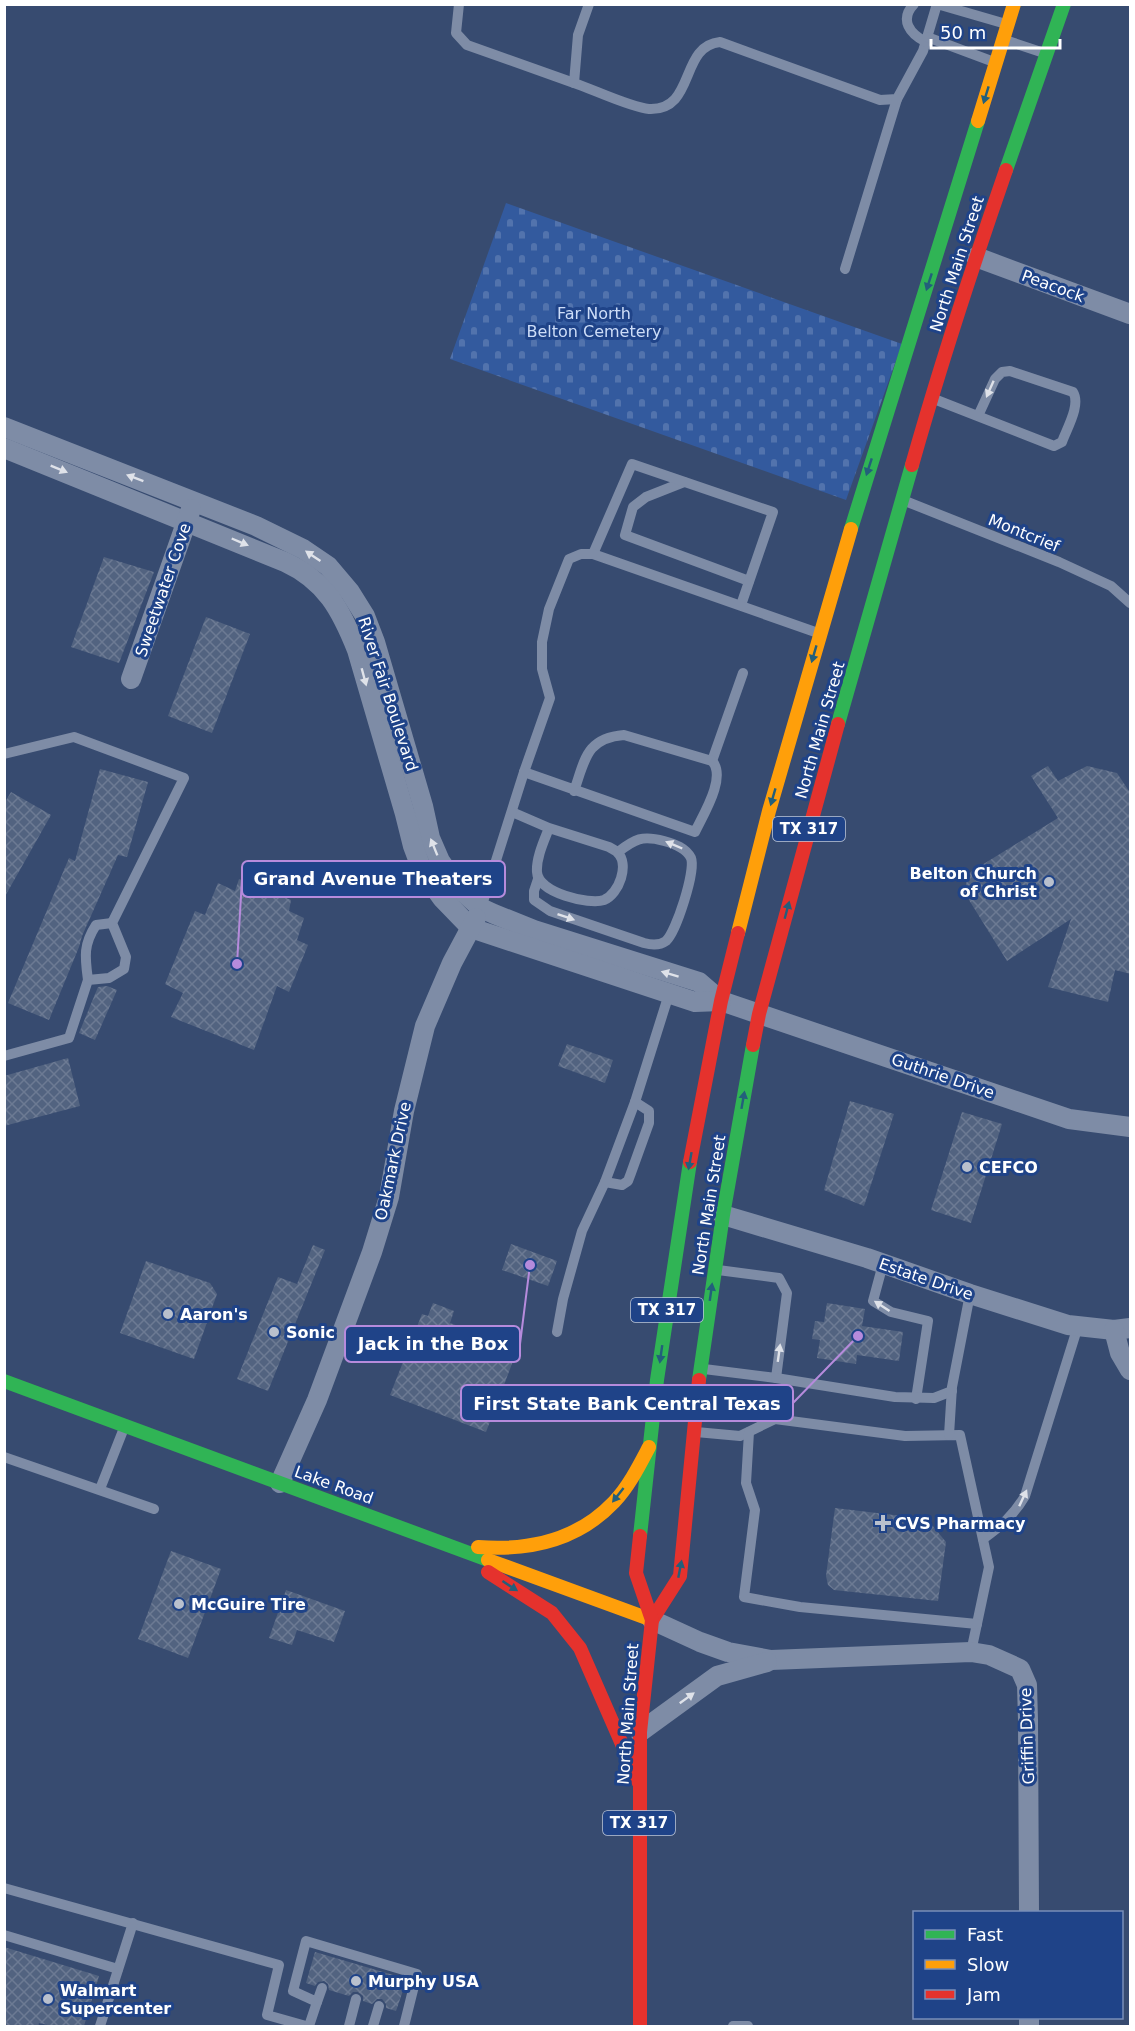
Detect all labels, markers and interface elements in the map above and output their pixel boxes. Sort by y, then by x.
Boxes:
scale bar [931,12,1060,50]
text: 50 m [940,22,986,43]
one-way arrow [981,86,990,104]
street label: North Main Street [926,194,988,334]
street label: Peacock [1019,266,1088,306]
one-way arrow [924,273,933,291]
park label: Far North Belton Cemetery [526,304,662,341]
one-way arrow [986,381,995,398]
one-way arrow [864,458,873,476]
one-way arrow [50,465,68,475]
one-way arrow [126,473,144,483]
street label: Montcrief [986,510,1063,556]
street label: Sweetwater Cove [131,521,195,659]
one-way arrow [231,538,248,547]
one-way arrow [305,551,321,562]
street label: River Fair Boulevard [354,614,422,774]
one-way arrow [809,645,819,664]
street label: North Main Street [791,659,849,801]
one-way arrow [360,668,370,686]
one-way arrow [768,788,778,806]
road number: TX 317 [773,817,845,841]
one-way arrow [429,837,439,855]
one-way arrow [665,840,683,849]
callout: Grand Avenue Theaters [242,861,505,897]
place label: Belton Church of Christ [910,864,1037,901]
text: Grand Avenue Theaters [254,868,492,889]
marker: Belton Church of Christ [1042,875,1056,889]
one-way arrow [782,901,792,919]
one-way arrow [557,912,575,922]
one-way arrow [661,969,679,978]
street label: Guthrie Drive [889,1050,997,1102]
one-way arrow [739,1090,748,1109]
street label: Oakmark Drive [371,1100,415,1222]
street label: North Main Street [689,1134,729,1276]
one-way arrow [685,1152,694,1171]
place label: CEFCO [979,1158,1038,1177]
marker: CEFCO [960,1160,974,1174]
street label: Estate Drive [876,1254,976,1304]
one-way arrow [707,1283,716,1302]
road number: TX 317 [631,1298,703,1322]
one-way arrow [874,1301,890,1312]
place label: Aaron's [180,1305,248,1324]
marker: Aaron's [161,1307,175,1321]
place label: Sonic [286,1323,335,1342]
marker: Sonic [267,1325,281,1339]
callout: Jack in the Box [345,1326,520,1362]
text: Jack in the Box [356,1333,509,1354]
one-way arrow [774,1344,784,1363]
one-way arrow [656,1345,665,1364]
callout: First State Bank Central Texas [461,1385,793,1421]
text: First State Bank Central Texas [473,1393,781,1414]
street label: Lake Road [292,1462,376,1508]
one-way arrow [612,1487,625,1503]
one-way arrow [1019,1490,1028,1507]
place label: CVS Pharmacy [895,1514,1026,1533]
marker: CVS Pharmacy [876,1516,890,1530]
one-way arrow [675,1559,684,1578]
one-way arrow [502,1580,518,1591]
place label: McGuire Tire [191,1595,306,1614]
marker: McGuire Tire [172,1597,186,1611]
street label: North Main Street [614,1643,642,1785]
street label: Griffin Drive [1016,1687,1038,1785]
one-way arrow [679,1692,695,1704]
road number: TX 317 [603,1811,675,1835]
legend [913,1911,1123,2019]
text: Fast [967,1924,1003,1945]
text: Slow [967,1954,1009,1975]
place label: Murphy USA [368,1972,480,1991]
marker: Murphy USA [349,1974,363,1988]
place label: Walmart Supercenter [60,1981,171,2018]
text: Jam [966,1984,1001,2005]
marker: Walmart Supercenter [41,1992,55,2006]

